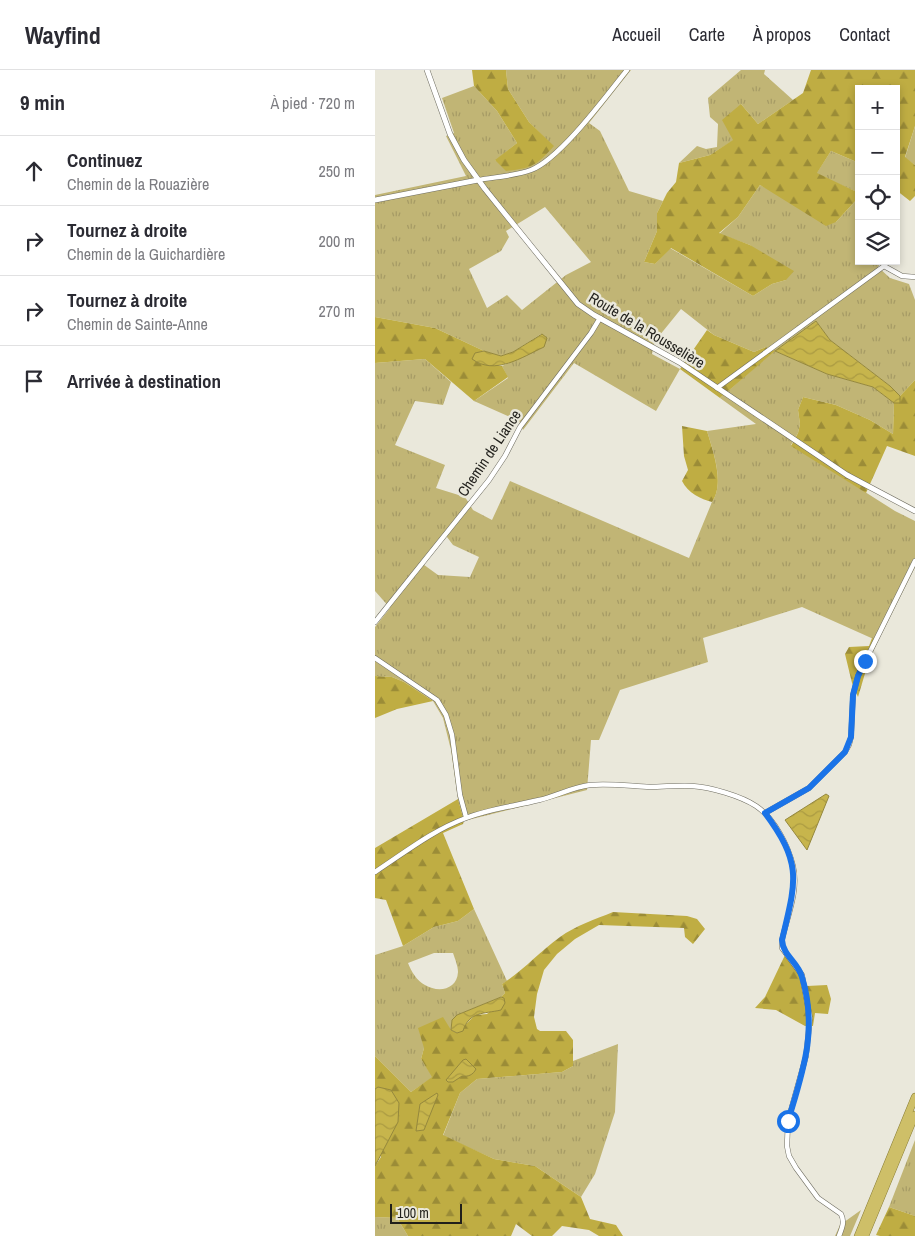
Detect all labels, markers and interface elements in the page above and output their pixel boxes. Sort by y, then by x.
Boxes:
text: Wayfind [25,19,101,51]
text: Accueil [612,22,661,47]
text: Carte [689,22,725,47]
text: À propos [753,22,811,47]
text: Contact [839,22,890,47]
map controls [855,85,900,265]
button: + [855,85,900,130]
text: 9 min [20,88,65,117]
text: À pied · 720 m [270,92,355,114]
button: − [855,130,900,175]
text: Continuez [67,147,142,173]
icon: ahead [20,157,48,185]
text: 250 m [319,160,355,182]
text: Chemin de la Rouazière [67,173,209,195]
button: locate [855,175,900,220]
text: Tournez à droite [67,217,187,243]
button: layers [855,220,900,265]
icon: right [20,227,48,255]
text: 200 m [319,230,355,252]
text: Chemin de la Guichardière [67,243,225,265]
text: Tournez à droite [67,287,187,313]
street label: Route de la Rousselière [585,287,709,373]
icon: right [20,297,48,325]
text: 270 m [319,300,355,322]
text: Chemin de Sainte-Anne [67,313,208,335]
icon: arrive [20,367,48,395]
text: Arrivée à destination [67,368,221,394]
street label: Chemin de Liance [452,405,526,501]
route end [854,650,877,673]
route start [777,1110,800,1133]
scale bar [390,1201,463,1224]
text: 100 m [397,1204,429,1222]

